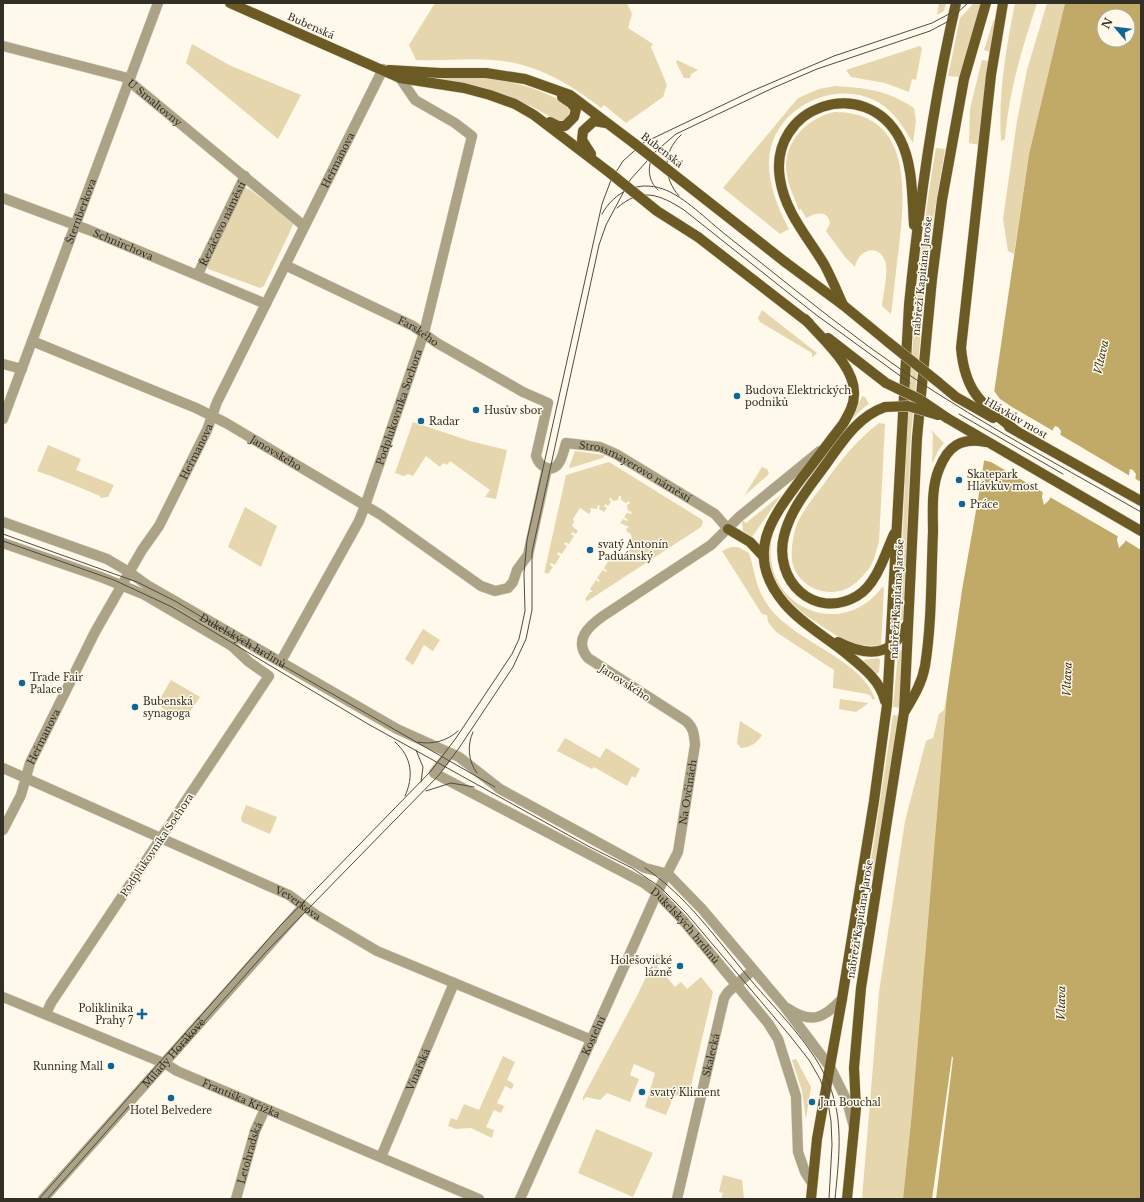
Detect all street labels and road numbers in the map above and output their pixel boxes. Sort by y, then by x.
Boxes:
street label: Bubenská [286,10,337,42]
street label: U Smaltovny [125,76,185,129]
street label: Heřmanova [318,130,357,190]
street label: Bubenská [638,130,686,171]
street label: Šternberkova [62,176,99,245]
street label: Řezáčovo náměstí [195,179,248,268]
street label: nábřeží Kapitána Jaroše [909,215,935,336]
street label: Schnirchova [91,226,156,263]
street label: Farského [396,313,442,349]
street label: Podplukovníka Sochora [373,347,425,467]
street label: Hlávkův most [982,395,1050,441]
street label: Heřmanova [177,422,215,482]
street label: Janovského [246,431,305,473]
street label: Strossmayerovo náměstí [579,438,694,505]
street label: nábřeží Kapitána Jaroše [887,539,907,659]
street label: Dukelských hrdinů [197,610,289,670]
street label: Janovského [596,661,653,704]
street label: Heřmanova [24,706,63,767]
street label: Na Ovčinách [676,758,699,826]
street label: Podplukovníka Sochora [118,791,197,899]
street label: nábřeží Kapitána Jaroše [844,859,876,979]
street label: Veverkova [272,883,324,923]
street label: Dukelských hrdinů [648,884,723,966]
street label: Kostelní [579,1013,608,1057]
street label: Milady Horákové [139,1015,208,1090]
street label: Skalecká [699,1031,722,1078]
street label: Vinařská [403,1046,433,1093]
street label: Františka Křížka [200,1076,283,1121]
street label: Letohradská [234,1120,265,1185]

